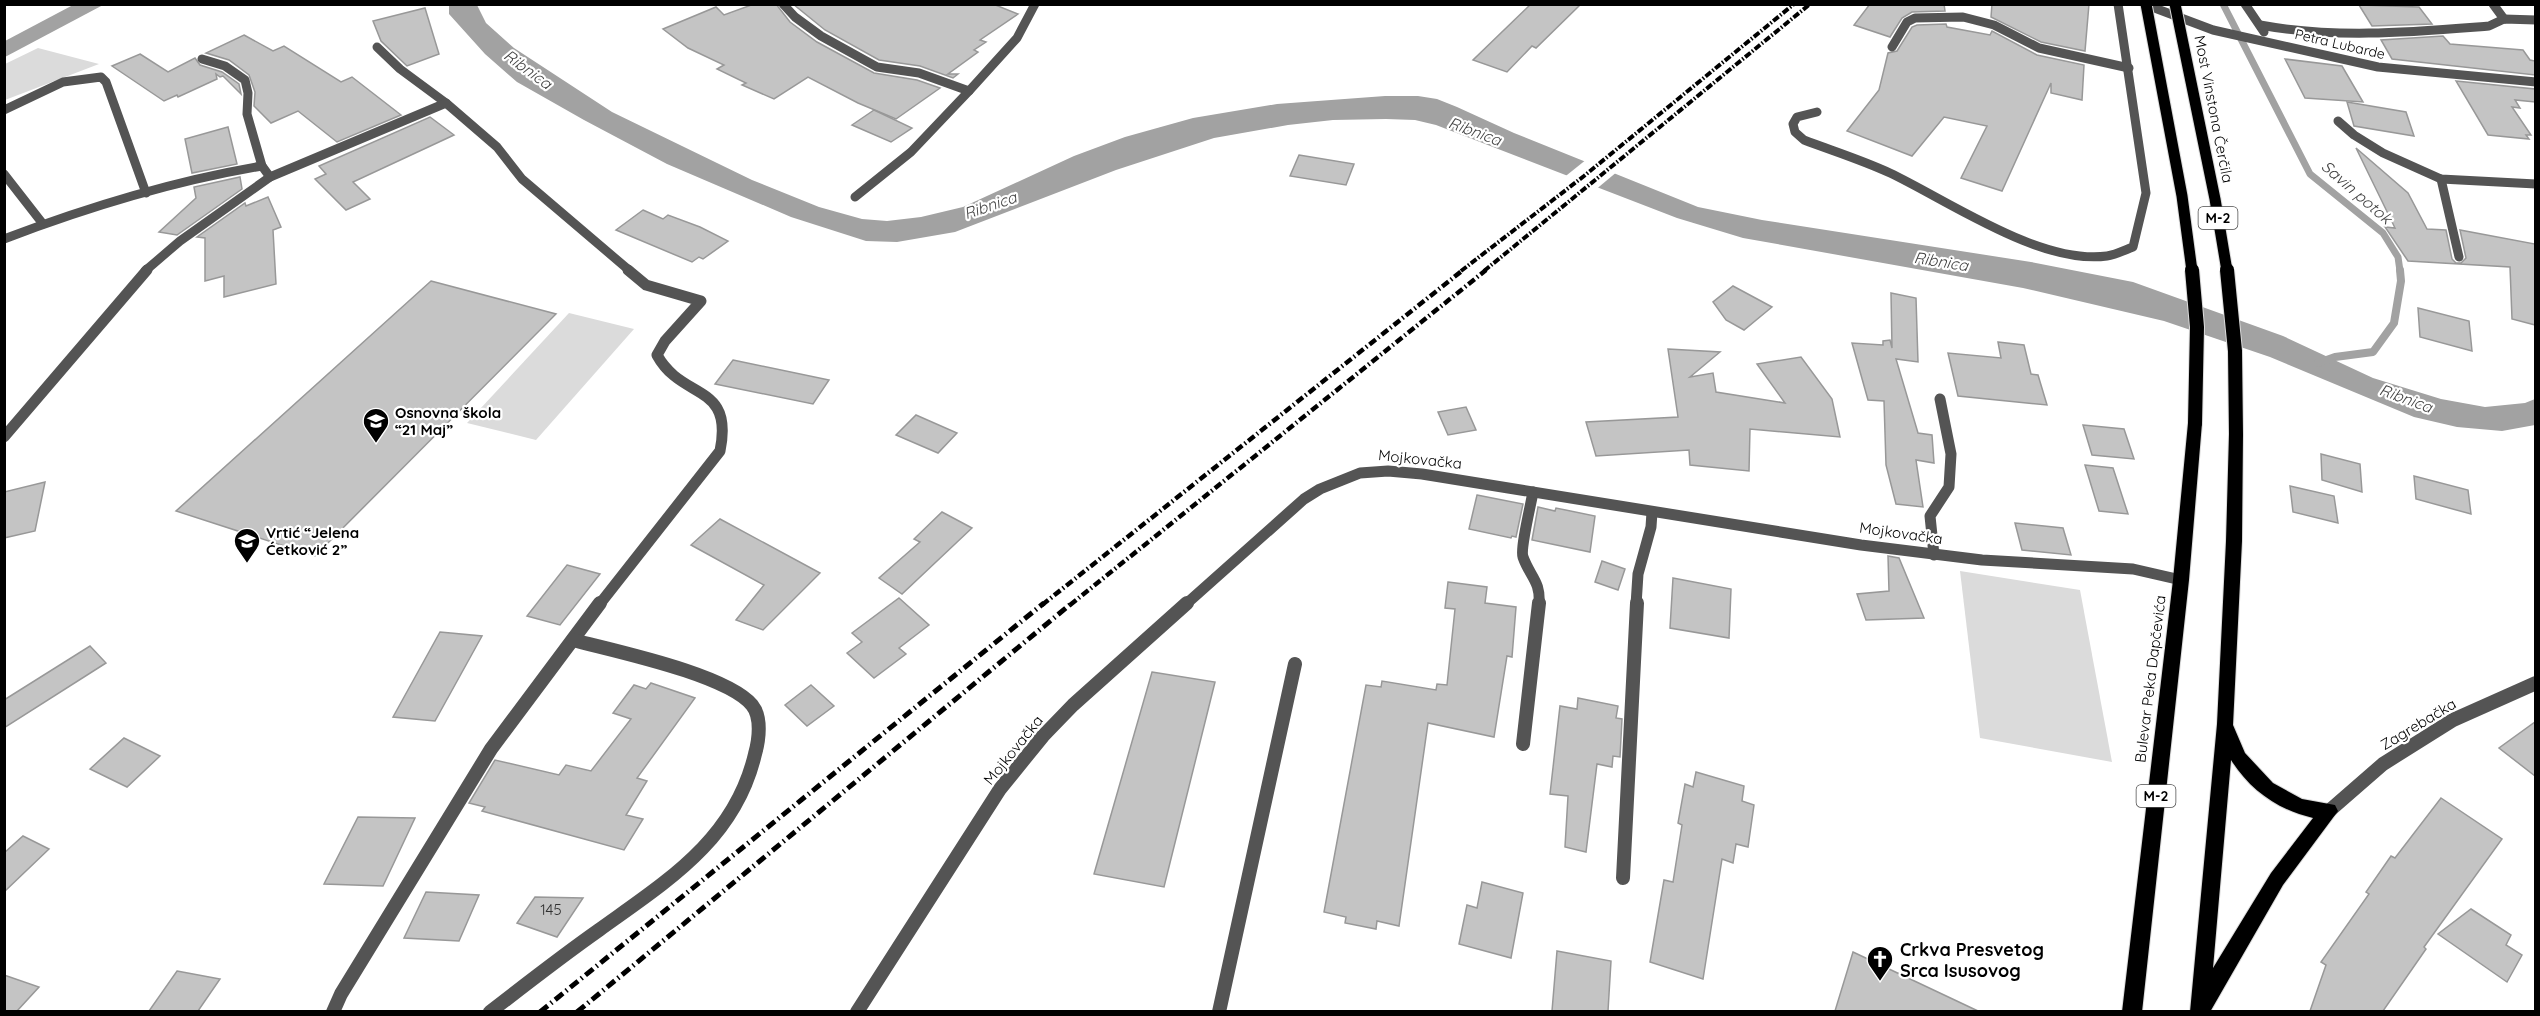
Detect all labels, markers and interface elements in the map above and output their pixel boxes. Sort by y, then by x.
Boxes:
street label: Petra Lubarde [2293,25,2387,63]
street label: Most Vinstona Čerčila [2190,34,2238,184]
water label: Ribnica [500,45,557,94]
water label: Ribnica [1446,112,1505,150]
water label: Savin potok [2318,156,2397,229]
water label: Ribnica [961,186,1020,223]
road number: M-2 [2198,207,2238,229]
water label: Ribnica [1913,247,1971,275]
water label: Ribnica [2377,379,2436,417]
place label: Osnovna škola “21 Maj” [395,403,501,439]
school or university icon: Osnovna škola “21 Maj” [361,406,391,444]
street label: Mojkovačka [1377,445,1463,473]
street label: Mojkovačka [1858,518,1944,548]
place label: Vrtić “Jelena Ćetković 2” [266,523,359,559]
school or university icon: Vrtić “Jelena Ćetković 2” [232,526,262,564]
street label: Bulevar Peka Dapčevića [2130,594,2170,764]
street label: Zagrebačka [2377,694,2459,754]
street label: Mojkovačka [979,711,1047,789]
road number: M-2 [2136,785,2176,807]
house number: 145 [540,900,562,919]
place label: Crkva Presvetog Srca Isusovog [1900,938,2044,982]
church icon: Crkva Presvetog Srca Isusovog [1865,944,1895,982]

